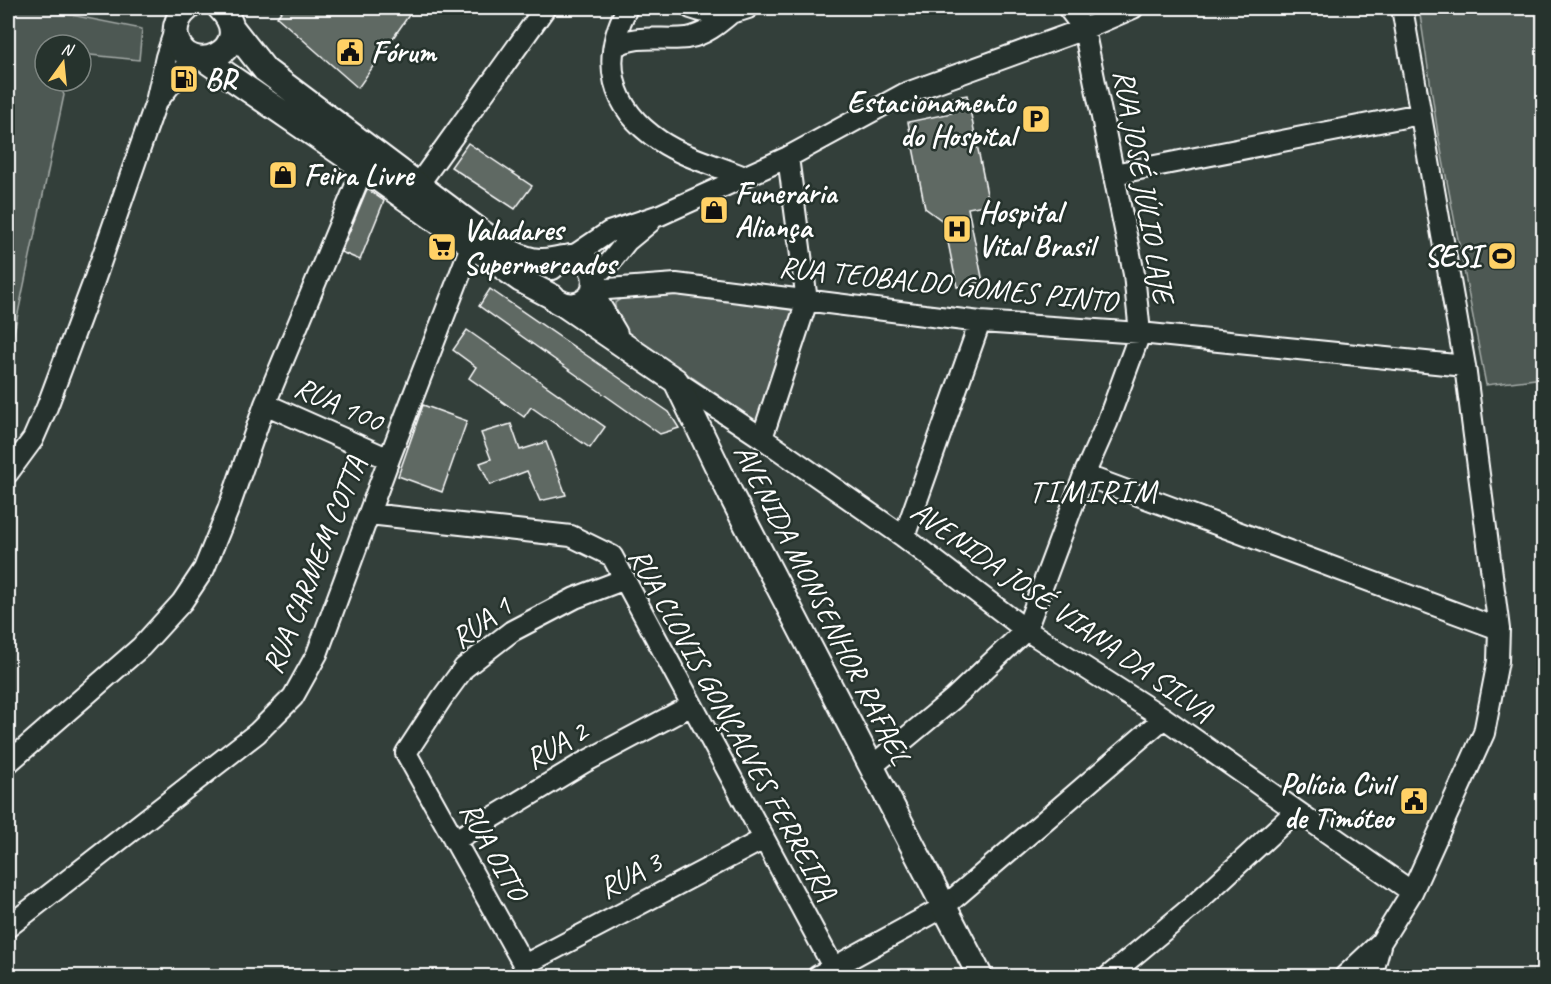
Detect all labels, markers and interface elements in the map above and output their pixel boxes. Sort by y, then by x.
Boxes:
north arrow [33,33,93,93]
place label: Fórum [371,33,437,71]
public building icon: Fórum [334,36,366,68]
text: N [59,39,77,61]
place label: BR [205,60,240,98]
fuel station icon: BR [168,63,200,95]
street label: RUA JOSÉ JÚLIO LAJE [1105,67,1184,309]
place label: Estacionamento do Hospital [847,83,1021,155]
parking icon: Estacionamento do Hospital [1020,103,1052,135]
place label: Feira Livre [304,156,415,194]
shop icon: Feira Livre [267,159,299,191]
place label: Funerária Aliança [735,174,839,246]
place label: Hospital Vital Brasil [978,193,1100,265]
shop icon: Funerária Aliança [698,194,730,226]
place label: Valadares Supermercados [463,211,619,283]
hospital icon: Hospital Vital Brasil [941,213,973,245]
supermarket icon: Valadares Supermercados [426,231,458,263]
place label: SESI [1424,237,1487,275]
sports icon: SESI [1486,240,1518,272]
street label: RUA TEOBALDO GOMES PINTO [777,247,1122,321]
street label: RUA 100 [289,368,391,441]
street label: AVENIDA MONSENHOR RAFAEL [726,437,921,772]
street label: RUA CARMEM COTTA [253,450,375,679]
district label: TIMIRIM [1028,471,1159,512]
street label: AVENIDA JOSÉ VIANA DA SILVA [903,492,1221,730]
street label: RUA CLOVIS GONÇALVES FERREIRA [620,541,846,908]
street label: RUA 1 [443,586,520,657]
street label: RUA 2 [518,711,596,778]
place label: Polícia Civil de Timóteo [1280,765,1399,837]
public building icon: Polícia Civil de Timóteo [1398,785,1430,817]
street label: RUA OITO [451,795,538,910]
street label: RUA 3 [592,842,670,907]

